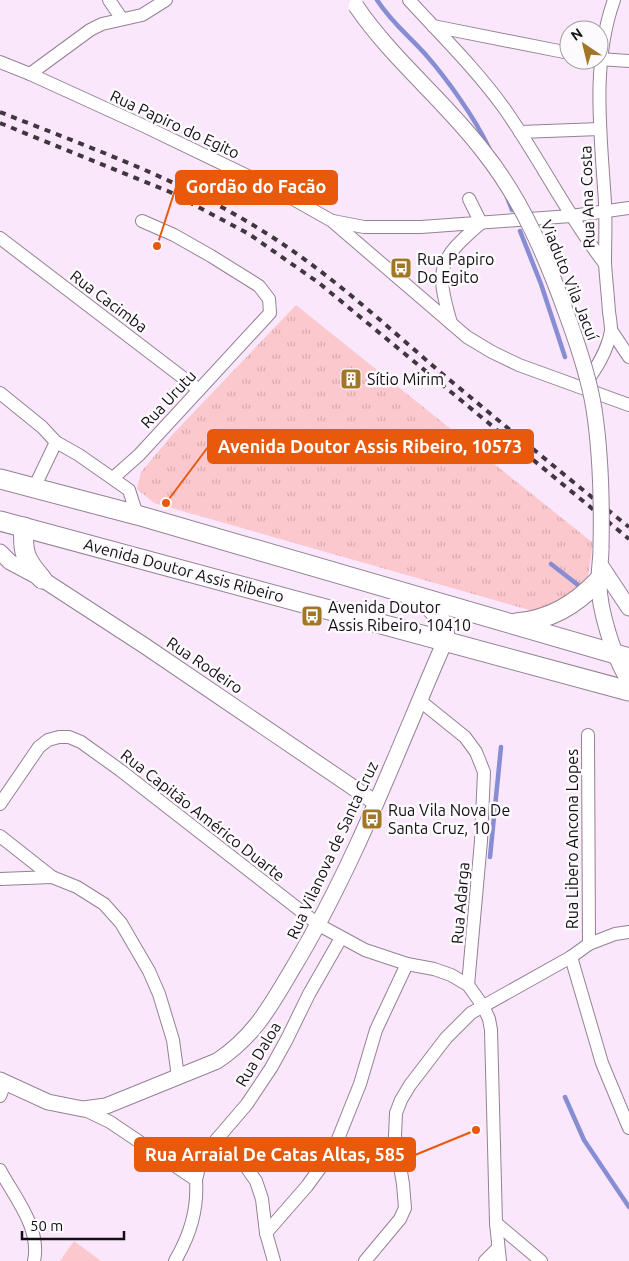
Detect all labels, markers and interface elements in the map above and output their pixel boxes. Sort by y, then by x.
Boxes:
north arrow [559,20,609,70]
text: N [568,25,585,44]
street label: Rua Papiro do Egito [107,86,243,162]
street label: Rua Ana Costa [576,145,598,249]
callout: Gordão do Facão [176,171,337,204]
text: Gordão do Facão [186,176,326,196]
street label: Viaduto Vila Jacuí [538,217,603,344]
place label: Rua Papiro Do Egito [417,250,494,286]
bus stop icon: Rua Papiro Do Egito [389,256,413,280]
street label: Rua Cacimba [67,266,151,336]
street label: Rua Urutu [137,366,199,432]
building icon: Sítio Mirim [339,367,363,391]
place label: Sítio Mirim [367,370,444,388]
callout: Avenida Doutor Assis Ribeiro, 10573 [208,430,533,463]
text: Avenida Doutor Assis Ribeiro, 10573 [218,436,522,456]
street label: Avenida Doutor Assis Ribeiro [82,535,286,605]
place label: Avenida Doutor Assis Ribeiro, 10410 [328,598,471,634]
bus stop icon: Avenida Doutor Assis Ribeiro, 10410 [300,604,324,628]
street label: Rua Rodeiro [164,633,246,697]
street label: Rua Capitão Américo Duarte [117,745,289,885]
street label: Rua Libero Ancona Lopes [563,749,581,929]
street label: Rua Vilanova de Santa Cruz [283,758,381,942]
place label: Rua Vila Nova De Santa Cruz, 10 [388,801,510,837]
bus stop icon: Rua Vila Nova De Santa Cruz, 10 [360,807,384,831]
street label: Rua Adarga [447,861,473,945]
street label: Rua Daloa [232,1018,284,1090]
callout: Rua Arraial De Catas Altas, 585 [135,1138,415,1171]
text: Rua Arraial De Catas Altas, 585 [145,1144,405,1164]
scale bar [22,1208,125,1240]
text: 50 m [30,1217,63,1234]

